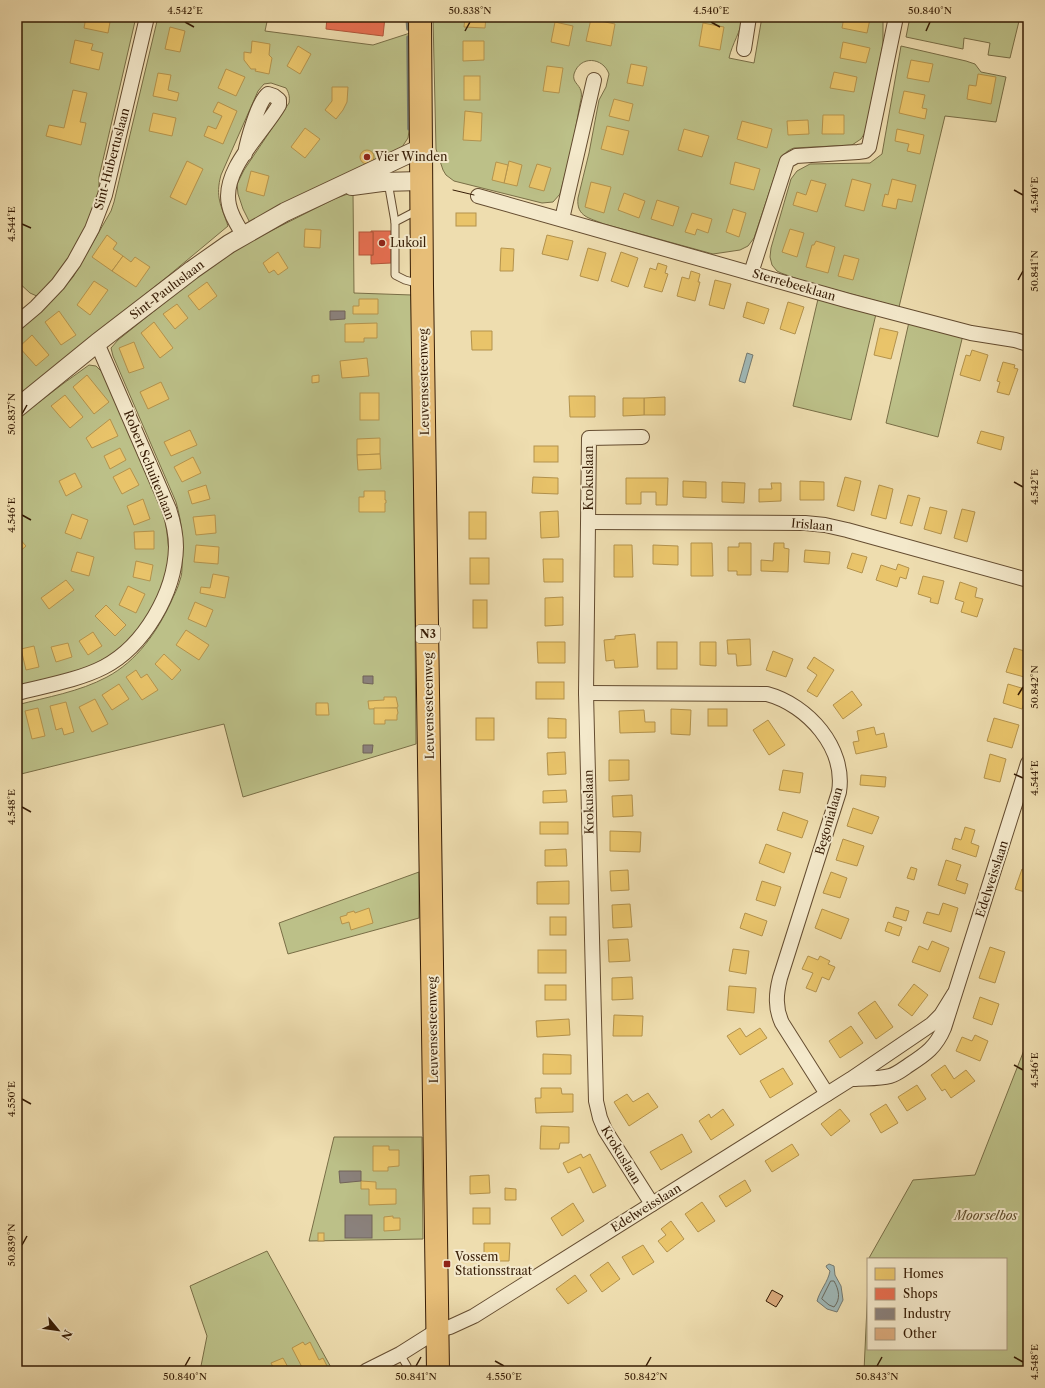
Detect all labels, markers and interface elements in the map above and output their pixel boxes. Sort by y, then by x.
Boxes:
text: 4.542°E [167,4,203,17]
text: 50.838°N [448,4,492,17]
text: 4.540°E [693,4,729,17]
text: 50.840°N [908,4,952,17]
street label: Sint-Hubertuslaan [91,106,132,212]
place label: Vier Winden [374,149,448,164]
marker: Vier Winden [362,152,372,162]
text: 4.540°E [1028,177,1041,213]
text: 4.544°E [5,206,18,242]
place label: Lukoil [390,235,427,250]
marker: Lukoil [377,238,387,248]
text: 50.841°N [1028,250,1041,292]
street label: Sint-Pauluslaan [126,256,207,322]
street label: Sterrebeeklaan [751,265,838,304]
street label: Leuvensesteenweg [415,328,432,436]
text: 50.837°N [5,393,18,435]
street label: Robert Schuitenlaan [121,408,178,522]
street label: Krokuslaan [581,445,596,510]
text: 4.542°E [1028,469,1041,505]
text: 4.546°E [5,497,18,533]
street label: Irislaan [790,515,834,534]
road number: N3 [416,625,440,643]
street label: Leuvensesteenweg [420,652,437,760]
text: 50.842°N [1028,665,1041,709]
text: 4.544°E [1028,760,1041,796]
street label: Krokuslaan [580,769,597,835]
street label: Begonialaan [812,785,846,857]
text: 4.548°E [5,789,18,825]
street label: Edelweisslaan [972,838,1011,919]
street label: Leuvensesteenweg [424,976,441,1084]
text: 4.546°E [1028,1052,1041,1088]
text: 4.550°E [5,1081,18,1117]
street label: Krokuslaan [598,1123,645,1187]
street label: Edelweisslaan [608,1180,684,1235]
park label: Moorselbos [953,1208,1018,1223]
text: 50.839°N [5,1223,18,1267]
place label: Vossem Stationsstraat [454,1249,533,1278]
legend [867,1258,1007,1350]
marker: Vossem Stationsstraat [442,1259,452,1269]
text: Homes [903,1266,943,1281]
text: Shops [903,1286,938,1301]
text: Industry [903,1306,951,1321]
north arrow [38,1310,78,1350]
text: Other [903,1326,937,1341]
text: N [58,1327,75,1343]
text: 4.548°E [1028,1344,1041,1380]
text: 50.840°N [163,1370,207,1383]
text: 50.841°N [395,1370,437,1383]
text: 4.550°E [486,1370,522,1383]
text: 50.842°N [624,1370,668,1383]
text: 50.843°N [855,1370,899,1383]

